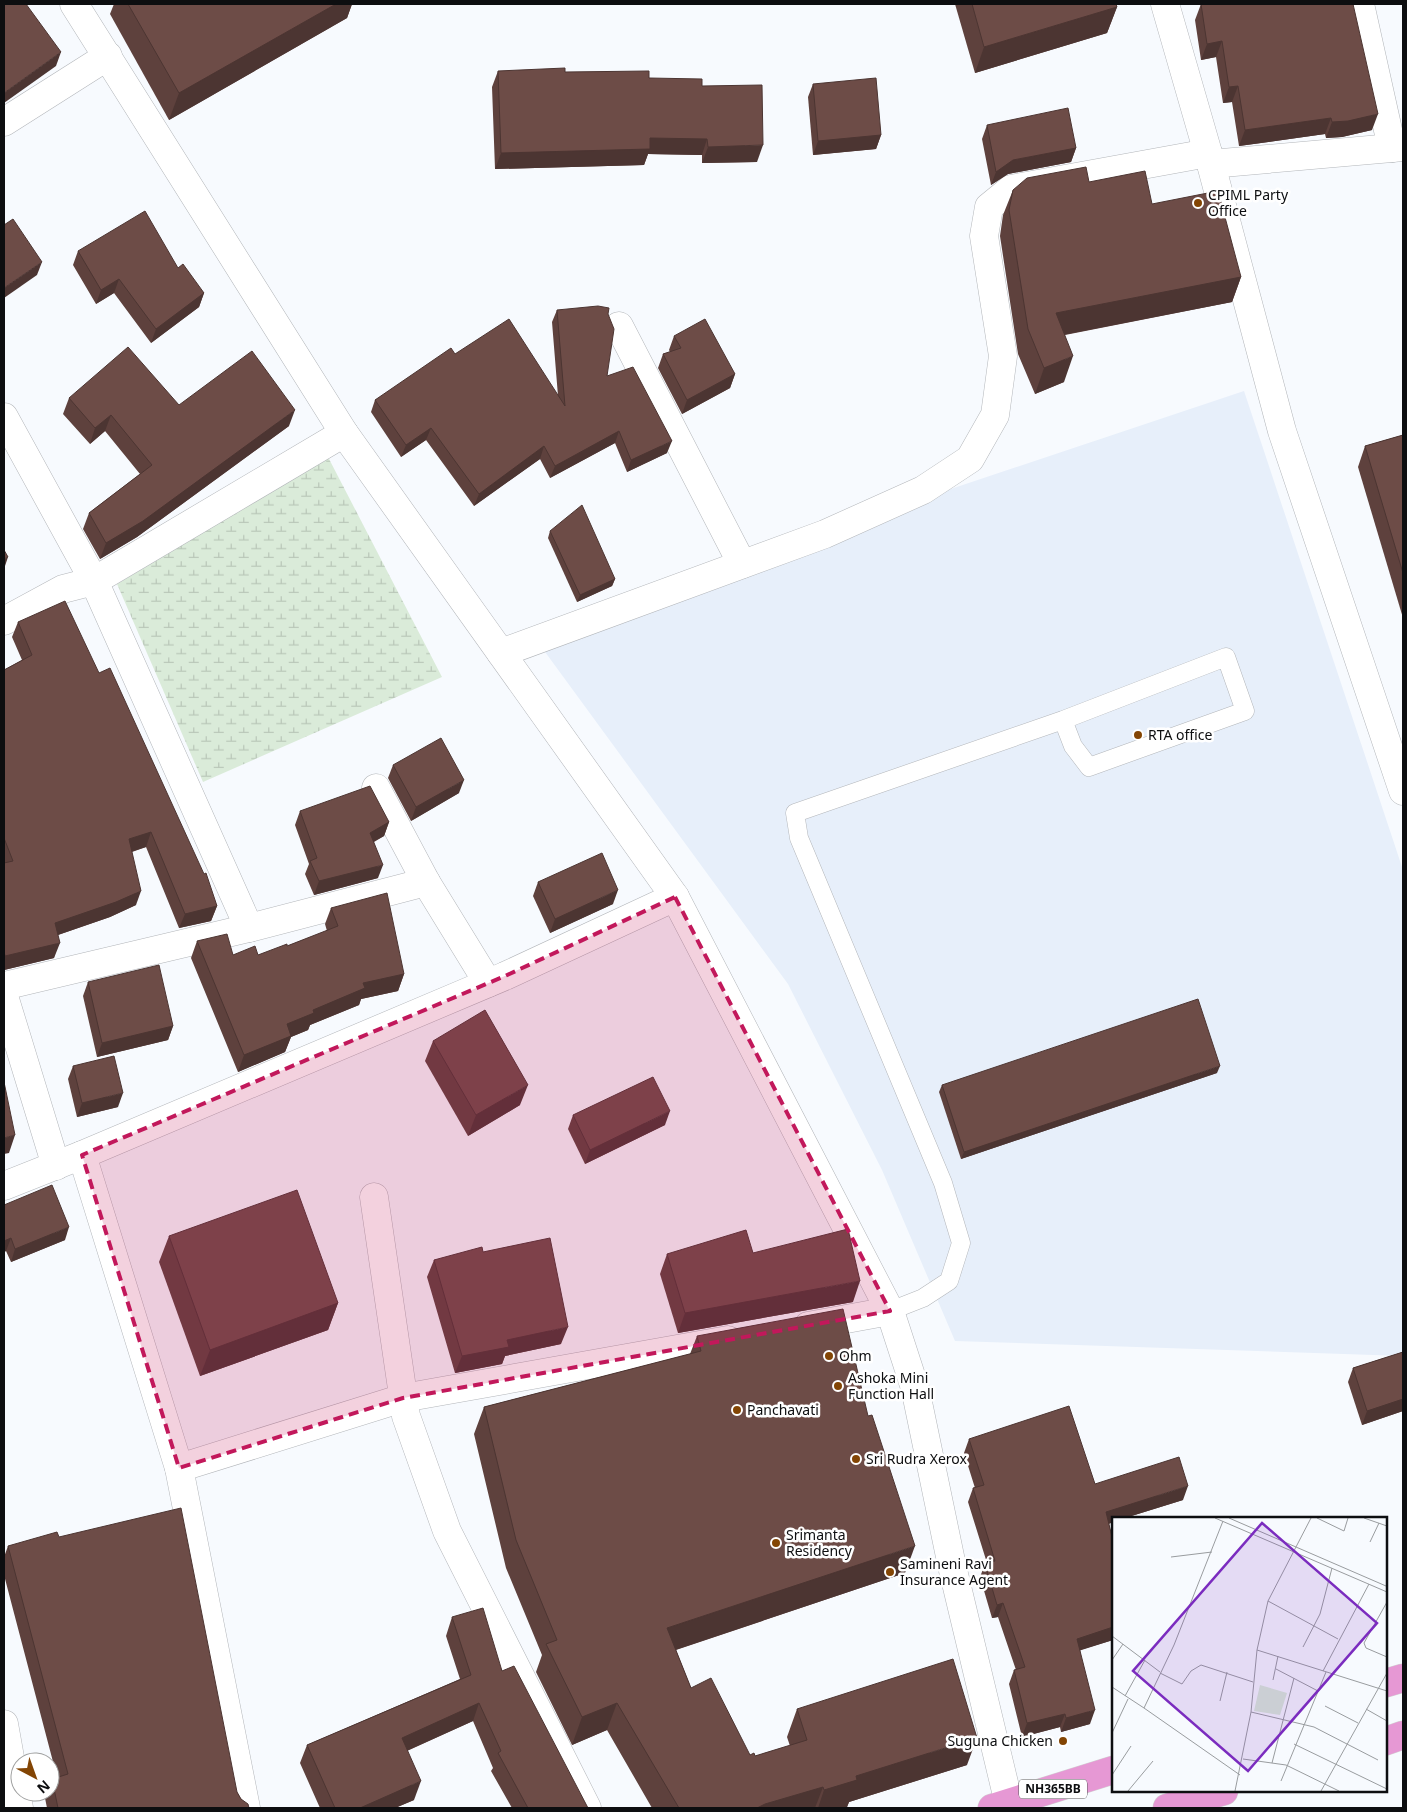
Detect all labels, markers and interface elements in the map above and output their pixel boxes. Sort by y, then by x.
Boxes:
place label: CPIML Party Office [1208,185,1289,220]
marker: CPIML Party Office [1192,197,1204,209]
place label: RTA office [1148,725,1213,744]
marker: RTA office [1132,729,1144,741]
place label: Ohm [839,1346,872,1365]
marker: Ohm [823,1350,835,1362]
place label: Ashoka Mini Function Hall [848,1368,934,1403]
marker: Ashoka Mini Function Hall [832,1380,844,1392]
place label: Panchavati [747,1400,819,1419]
marker: Panchavati [731,1404,743,1416]
place label: Sri Rudra Xerox [866,1449,967,1468]
marker: Sri Rudra Xerox [850,1453,862,1465]
inset map [1112,1517,1387,1792]
place label: Srimanta Residency [786,1525,853,1560]
marker: Srimanta Residency [770,1537,782,1549]
place label: Samineni Ravi Insurance Agent [900,1554,1008,1589]
marker: Samineni Ravi Insurance Agent [884,1566,896,1578]
place label: Suguna Chicken [947,1731,1053,1750]
marker: Suguna Chicken [1057,1735,1069,1747]
north arrow [10,1752,60,1802]
text: N [33,1776,54,1798]
road number: NH365BB [1019,1780,1087,1798]

